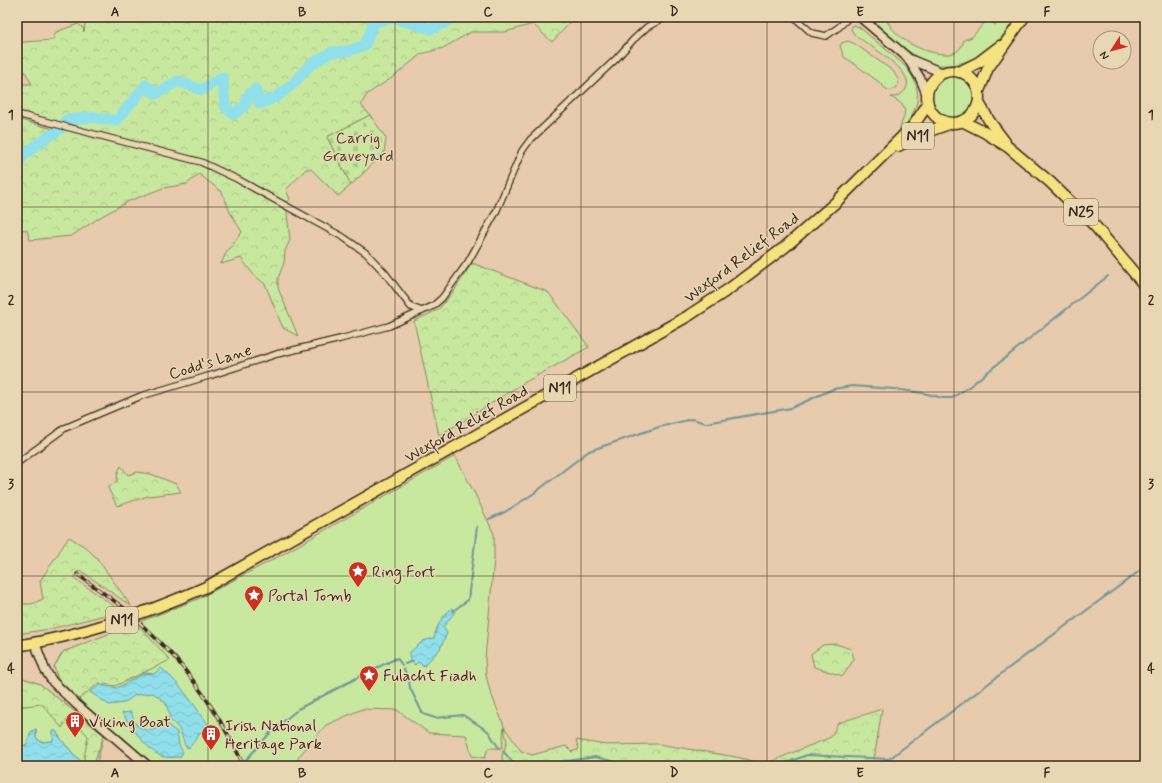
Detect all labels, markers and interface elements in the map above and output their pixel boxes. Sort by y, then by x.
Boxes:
text: A [111,4,119,21]
text: B [298,4,307,21]
text: C [483,4,493,21]
text: D [670,4,679,21]
text: E [856,4,864,21]
text: F [1044,4,1051,21]
north arrow [1092,30,1132,70]
text: N [1097,48,1113,62]
text: 1 [8,107,14,124]
text: 1 [1148,107,1154,124]
road number: N11 [902,123,934,149]
park label: Carrig Graveyard [322,128,394,167]
road number: N25 [1064,199,1098,225]
street label: Wexford Relief Road [680,208,805,310]
text: 2 [8,292,15,309]
text: 2 [1148,292,1155,309]
street label: Codd's Lane [166,340,255,385]
road number: N11 [544,375,576,401]
street label: Wexford Relief Road [401,380,533,470]
text: 3 [8,476,14,493]
text: 3 [1148,476,1154,493]
place icon: Ring Fort [347,560,369,588]
place label: Ring Fort [372,562,436,584]
place icon: Portal Tomb [243,584,265,612]
place label: Portal Tomb [268,586,352,607]
road number: N11 [106,607,138,633]
text: 4 [7,661,15,678]
text: 4 [1147,661,1155,678]
place icon: Fulacht Fiadh [358,664,380,692]
place label: Fulacht Fiadh [383,666,477,687]
building icon: Viking Boat [64,710,86,738]
place label: Viking Boat [89,712,171,733]
place label: Irish National Heritage Park [225,716,322,755]
building icon: Irish National Heritage Park [200,723,222,751]
text: A [111,765,119,782]
text: B [298,765,307,782]
text: C [483,765,493,782]
text: D [670,765,679,782]
text: E [856,765,864,782]
text: F [1044,765,1051,782]

